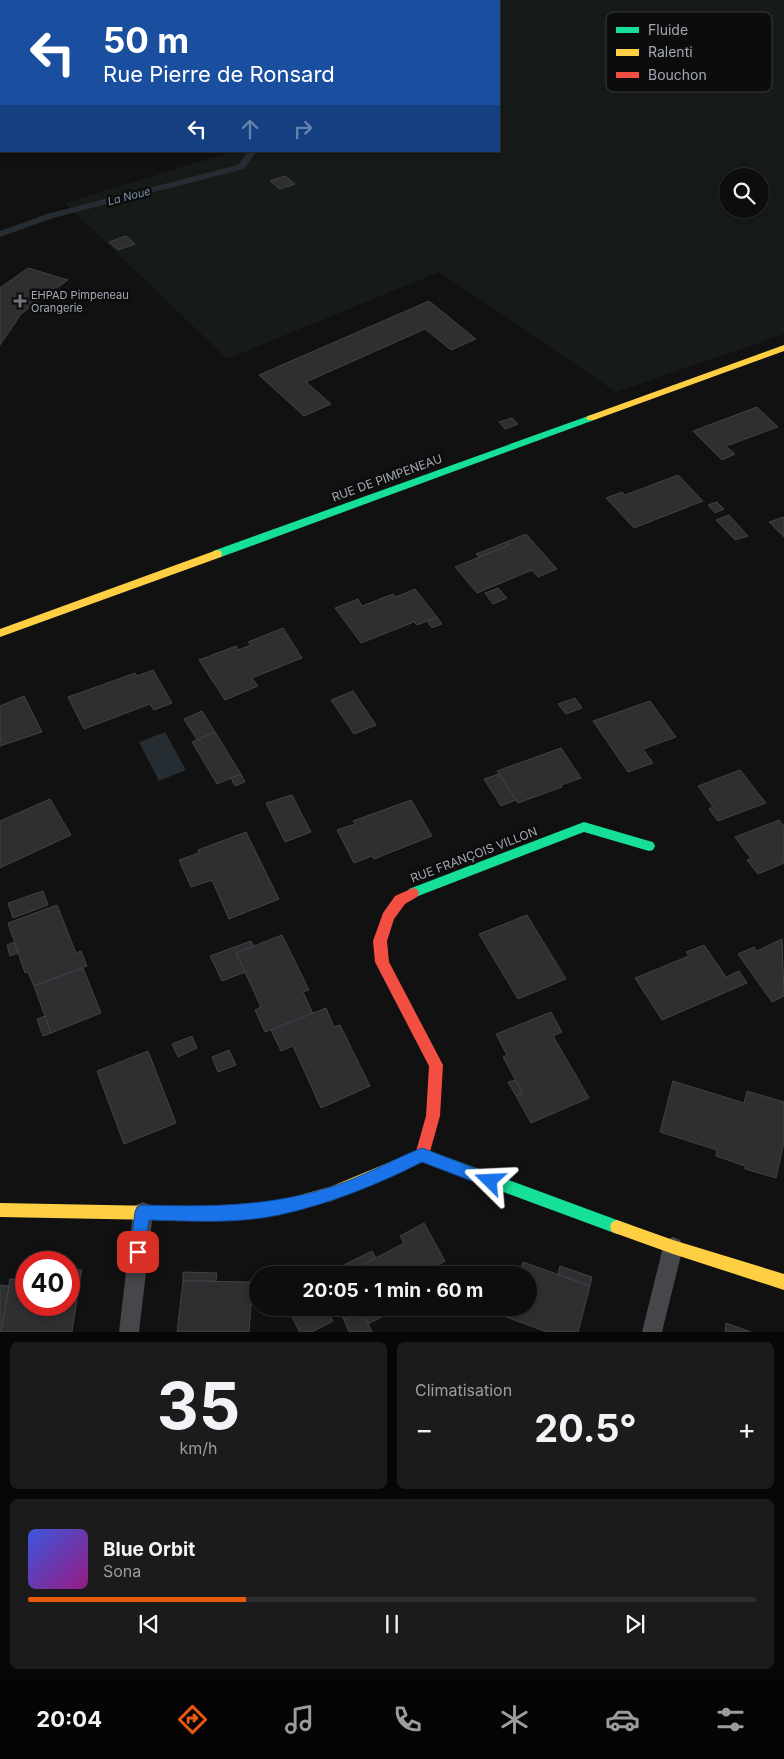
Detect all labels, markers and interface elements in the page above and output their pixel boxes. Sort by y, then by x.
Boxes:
legend [606,12,772,92]
text: 50 m [103,19,189,61]
icon: left [20,20,85,85]
text: Fluide [648,21,688,38]
text: Ralenti [648,43,693,60]
text: Rue Pierre de Ronsard [103,61,335,87]
text: Bouchon [648,66,707,83]
icon: left [183,115,211,143]
icon: ahead [236,115,264,143]
icon: right [289,115,317,143]
map controls [719,168,769,218]
button: search [719,168,769,218]
water label: La Noue [106,184,152,208]
place label: EHPAD Pimpeneau Orangerie [31,288,129,315]
marker: EHPAD Pimpeneau Orangerie [13,294,27,308]
street label: RUE DE PIMPENEAU [330,451,444,504]
street label: RUE FRANÇOIS VILLON [408,823,539,886]
position arrow [463,1154,515,1206]
pin [117,1231,159,1273]
icon: arrive [124,1238,152,1266]
speed limit sign: 40 [15,1251,80,1316]
text: 20:05 · 1 min · 60 m [303,1279,483,1302]
text: 35 [157,1366,240,1445]
text: Climatisation [415,1380,512,1400]
text: 20.5° [534,1405,637,1451]
text: − [415,1412,434,1446]
text: + [737,1412,756,1446]
text: km/h [179,1438,218,1458]
text: Blue Orbit [103,1538,195,1561]
text: Sona [103,1561,141,1581]
icon: previous [135,1610,163,1638]
icon: pause [378,1610,406,1638]
icon: next [621,1610,649,1638]
icon: directions [175,1702,210,1737]
icon: music [282,1702,317,1737]
icon: phone [390,1702,425,1737]
icon: climate [497,1702,532,1737]
icon: car [605,1702,640,1737]
icon: filters [713,1702,748,1737]
text: 20:04 [36,1706,102,1732]

